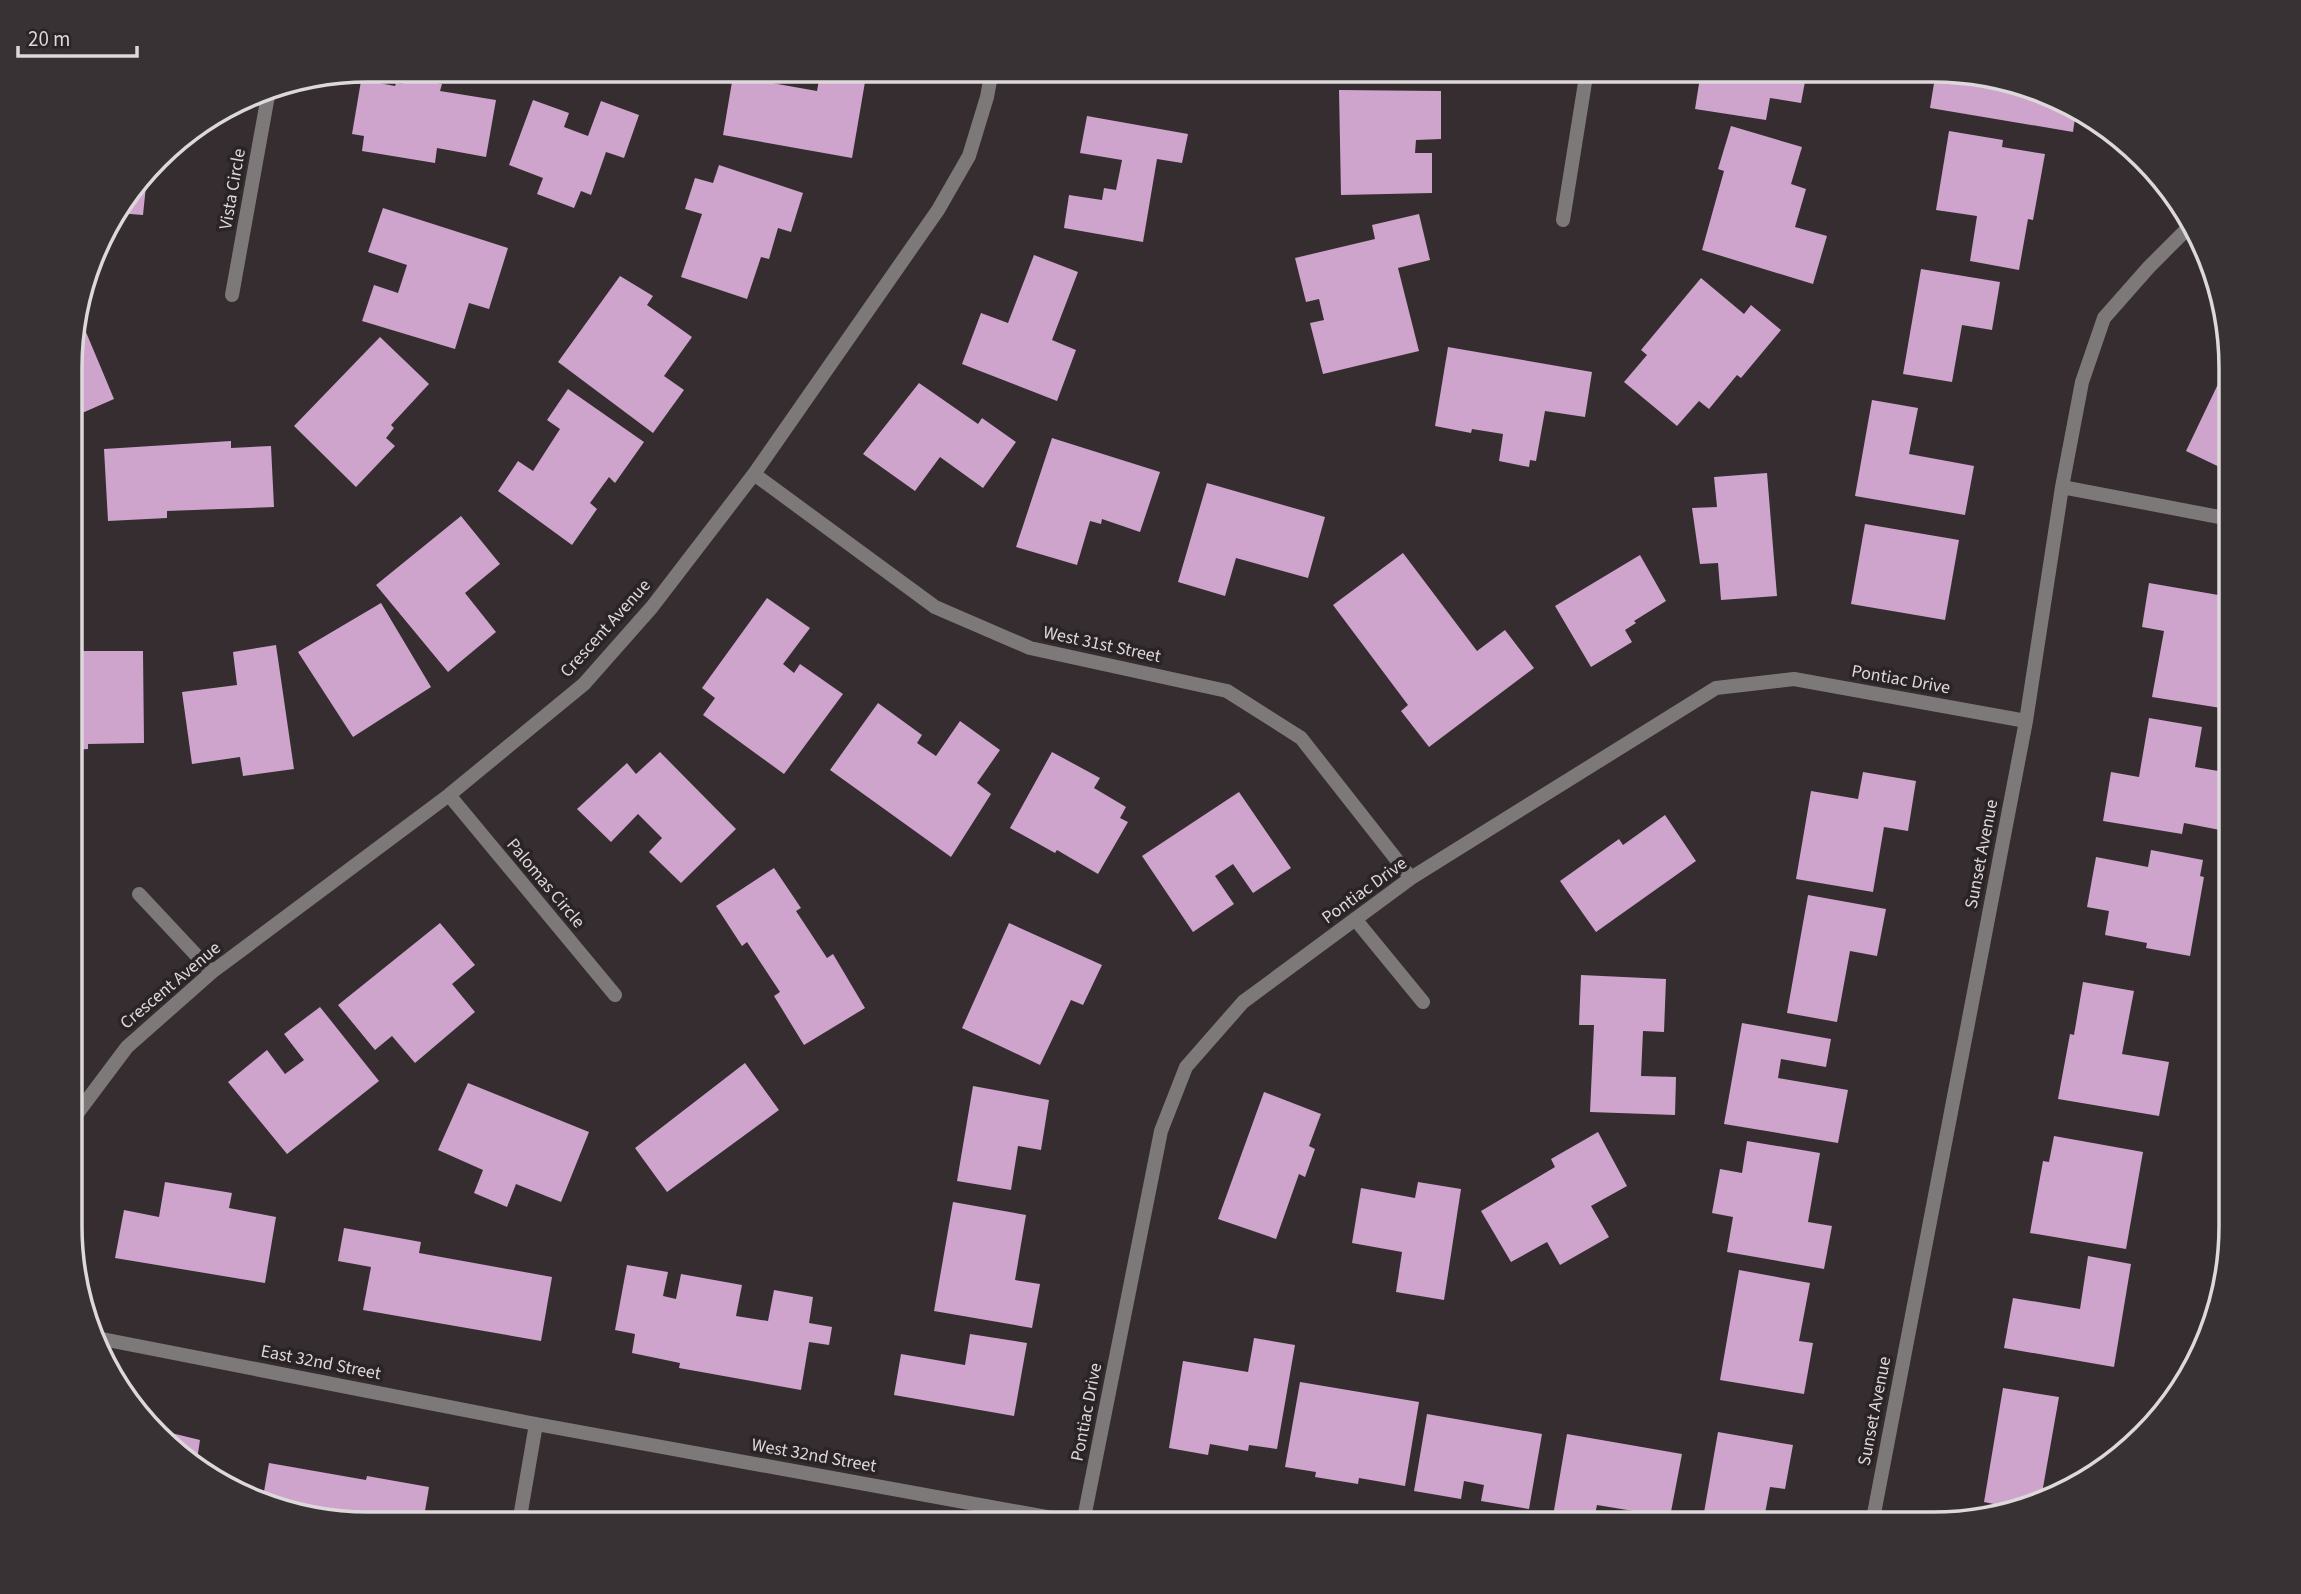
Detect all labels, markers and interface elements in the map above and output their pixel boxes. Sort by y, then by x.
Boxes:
scale bar [18,14,136,58]
text: 20 m [28,24,70,54]
street label: Vista Circle [213,147,252,232]
street label: Crescent Avenue [554,574,656,683]
street label: West 31st Street [1041,620,1163,669]
street label: Pontiac Drive [1850,659,1952,700]
street label: Sunset Avenue [1959,797,2004,911]
street label: Palomas Circle [501,833,591,934]
street label: Pontiac Drive [1317,851,1412,930]
street label: Crescent Avenue [115,936,226,1035]
street label: East 32nd Street [259,1339,383,1386]
street label: Sunset Avenue [1852,1354,1897,1468]
street label: Pontiac Drive [1065,1361,1108,1463]
street label: West 32nd Street [750,1432,878,1479]

